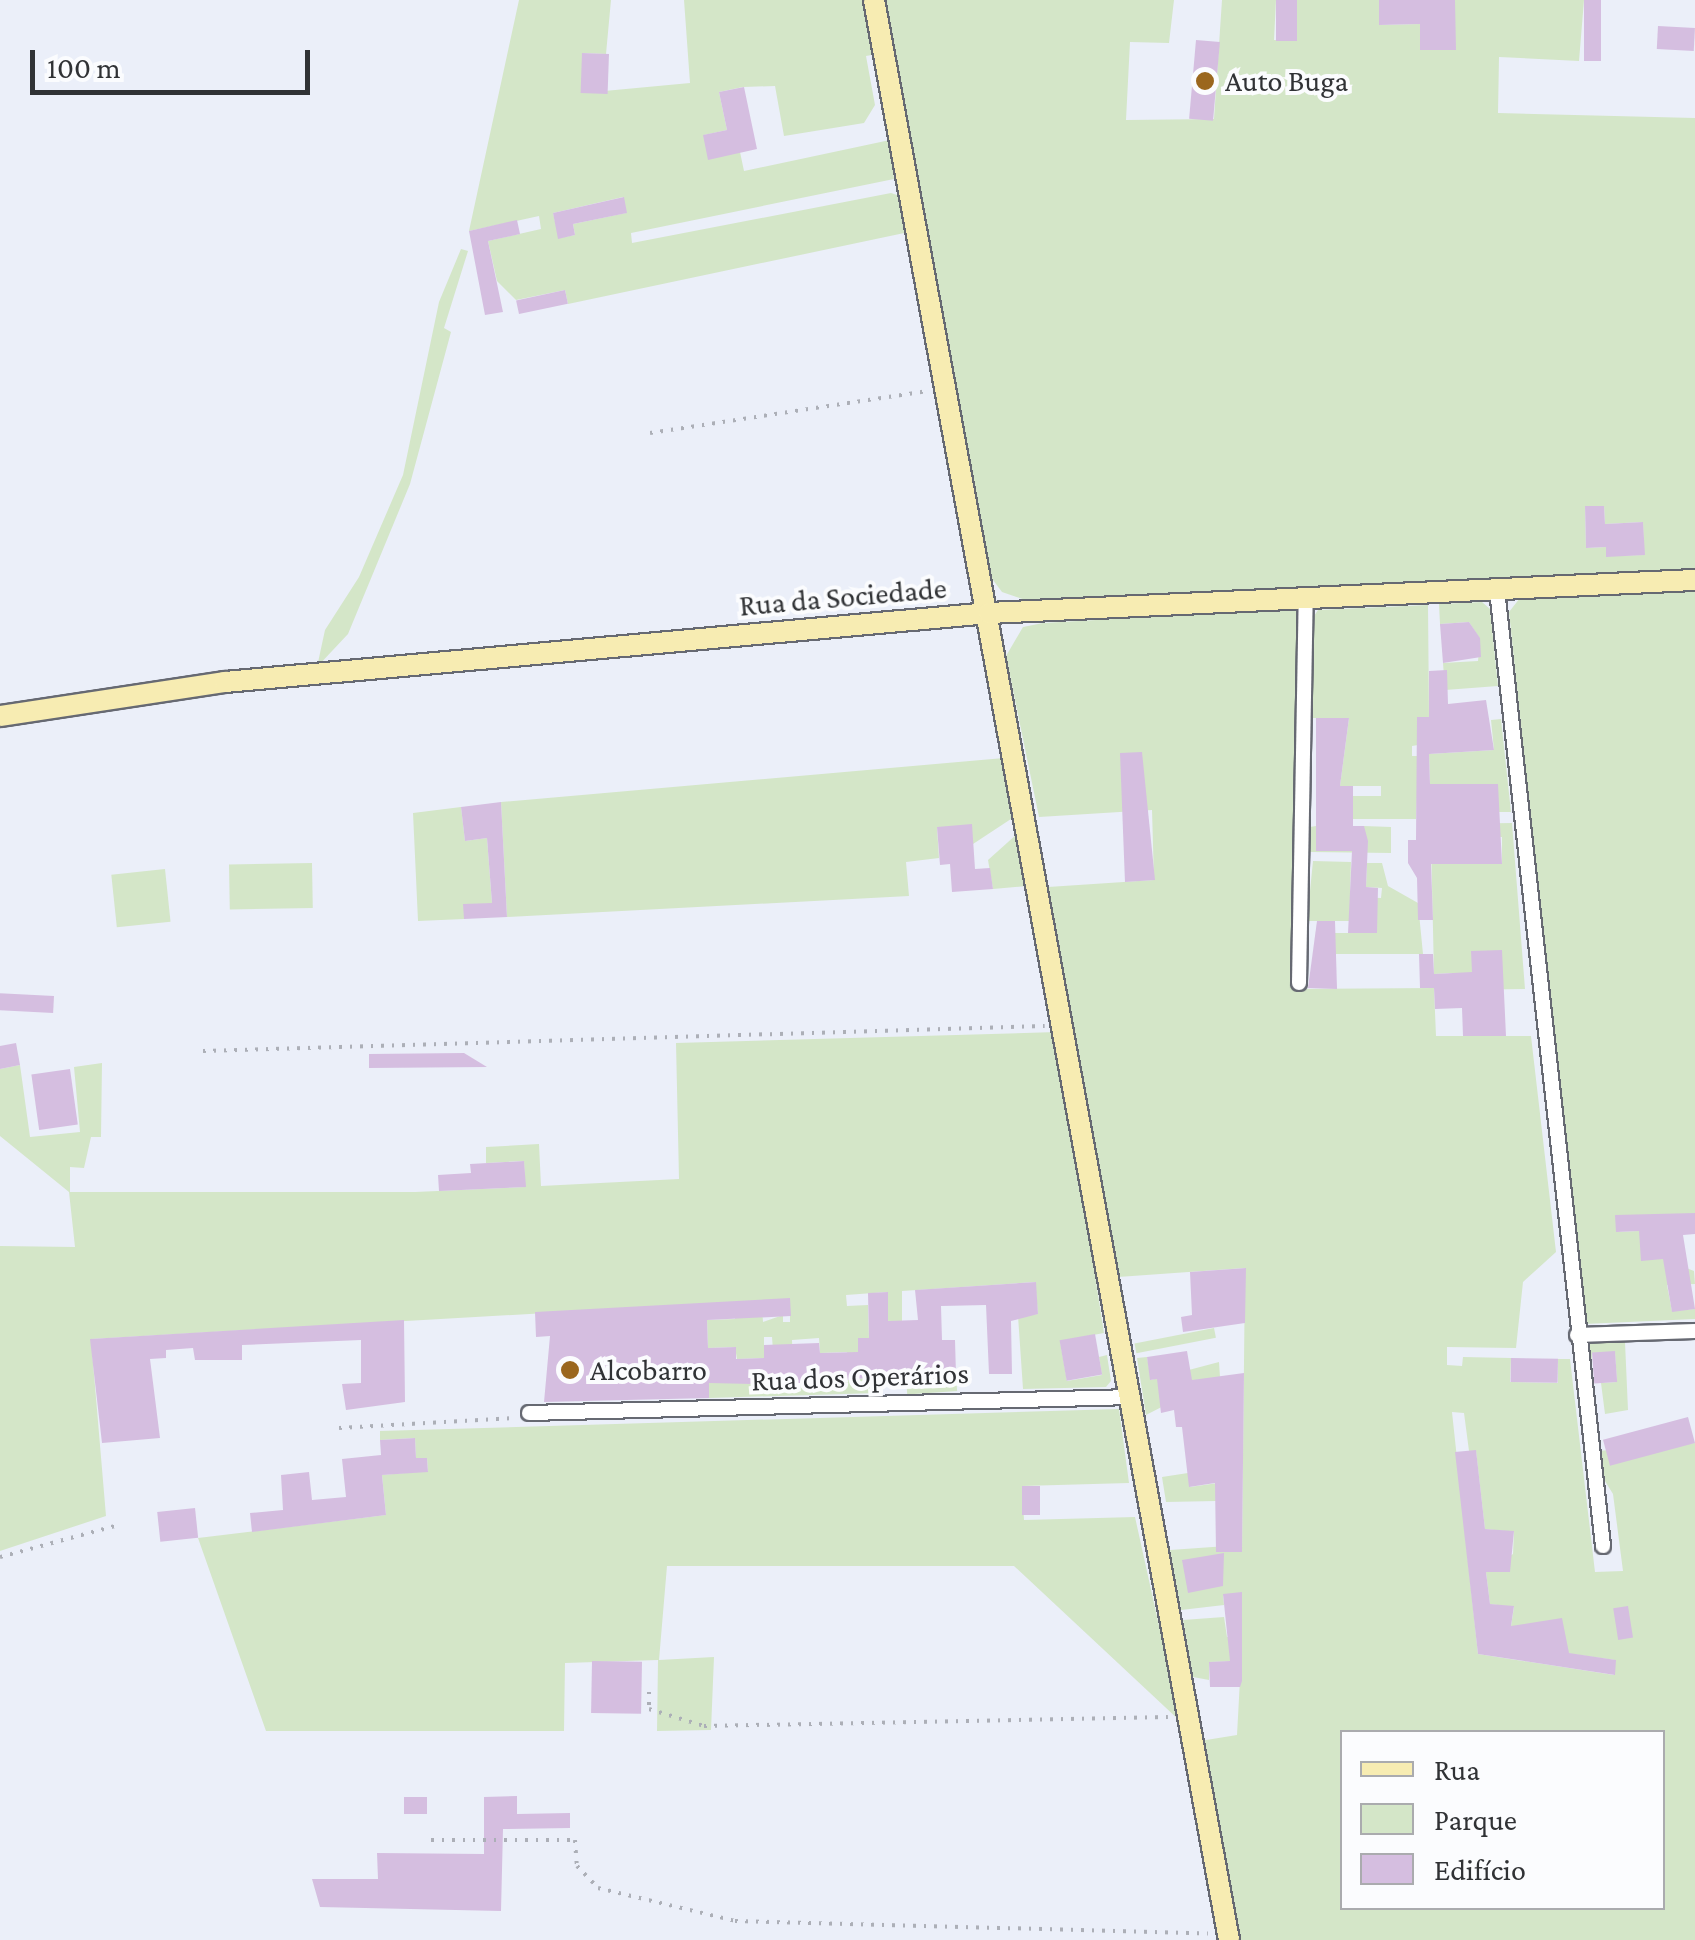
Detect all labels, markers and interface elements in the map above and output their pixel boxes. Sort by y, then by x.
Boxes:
scale bar [35,30,315,92]
text: 100 m [47,51,121,84]
place label: Auto Buga [1225,63,1348,99]
marker: Auto Buga [1194,70,1216,92]
street label: Rua da Sociedade [738,570,948,624]
place label: Alcobarro [590,1352,707,1388]
street label: Rua dos Operários [750,1355,970,1399]
marker: Alcobarro [559,1359,581,1381]
legend [1340,1730,1665,1910]
text: Rua [1434,1753,1480,1786]
text: Parque [1434,1803,1517,1836]
text: Edifício [1434,1853,1526,1886]

